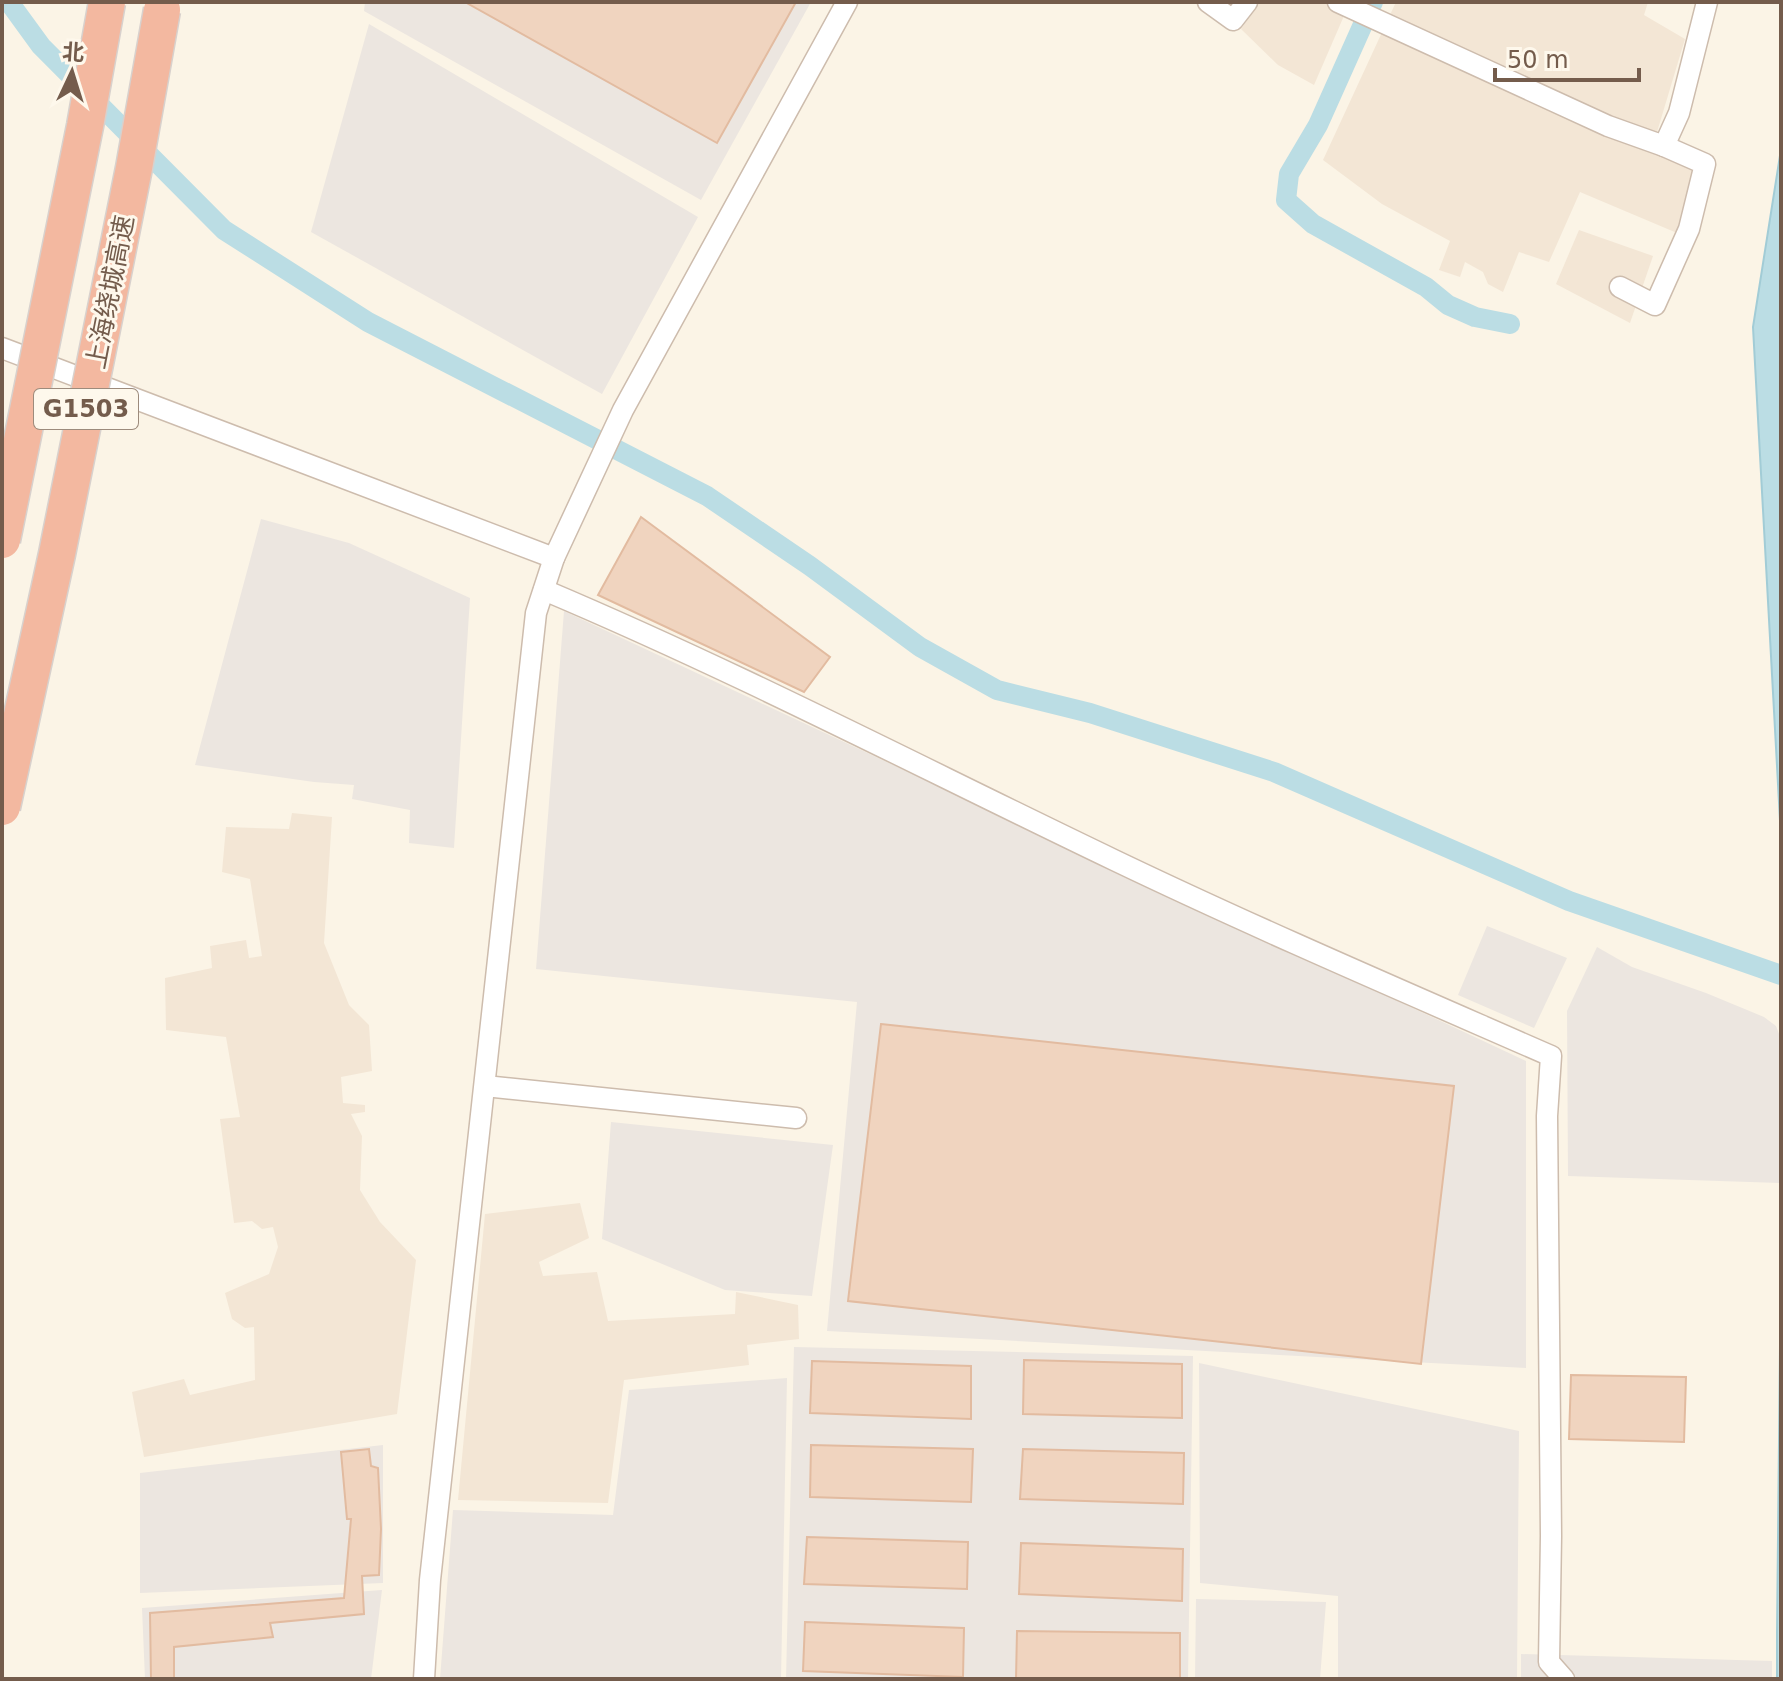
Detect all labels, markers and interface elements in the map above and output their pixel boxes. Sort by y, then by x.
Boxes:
north arrow [32,32,112,112]
scale bar [1495,32,1639,82]
text: 北 [62,39,85,66]
text: 50 m [1507,46,1569,74]
street label: 上海绕城高速 [80,213,140,371]
road number: G1503 [34,389,138,429]

